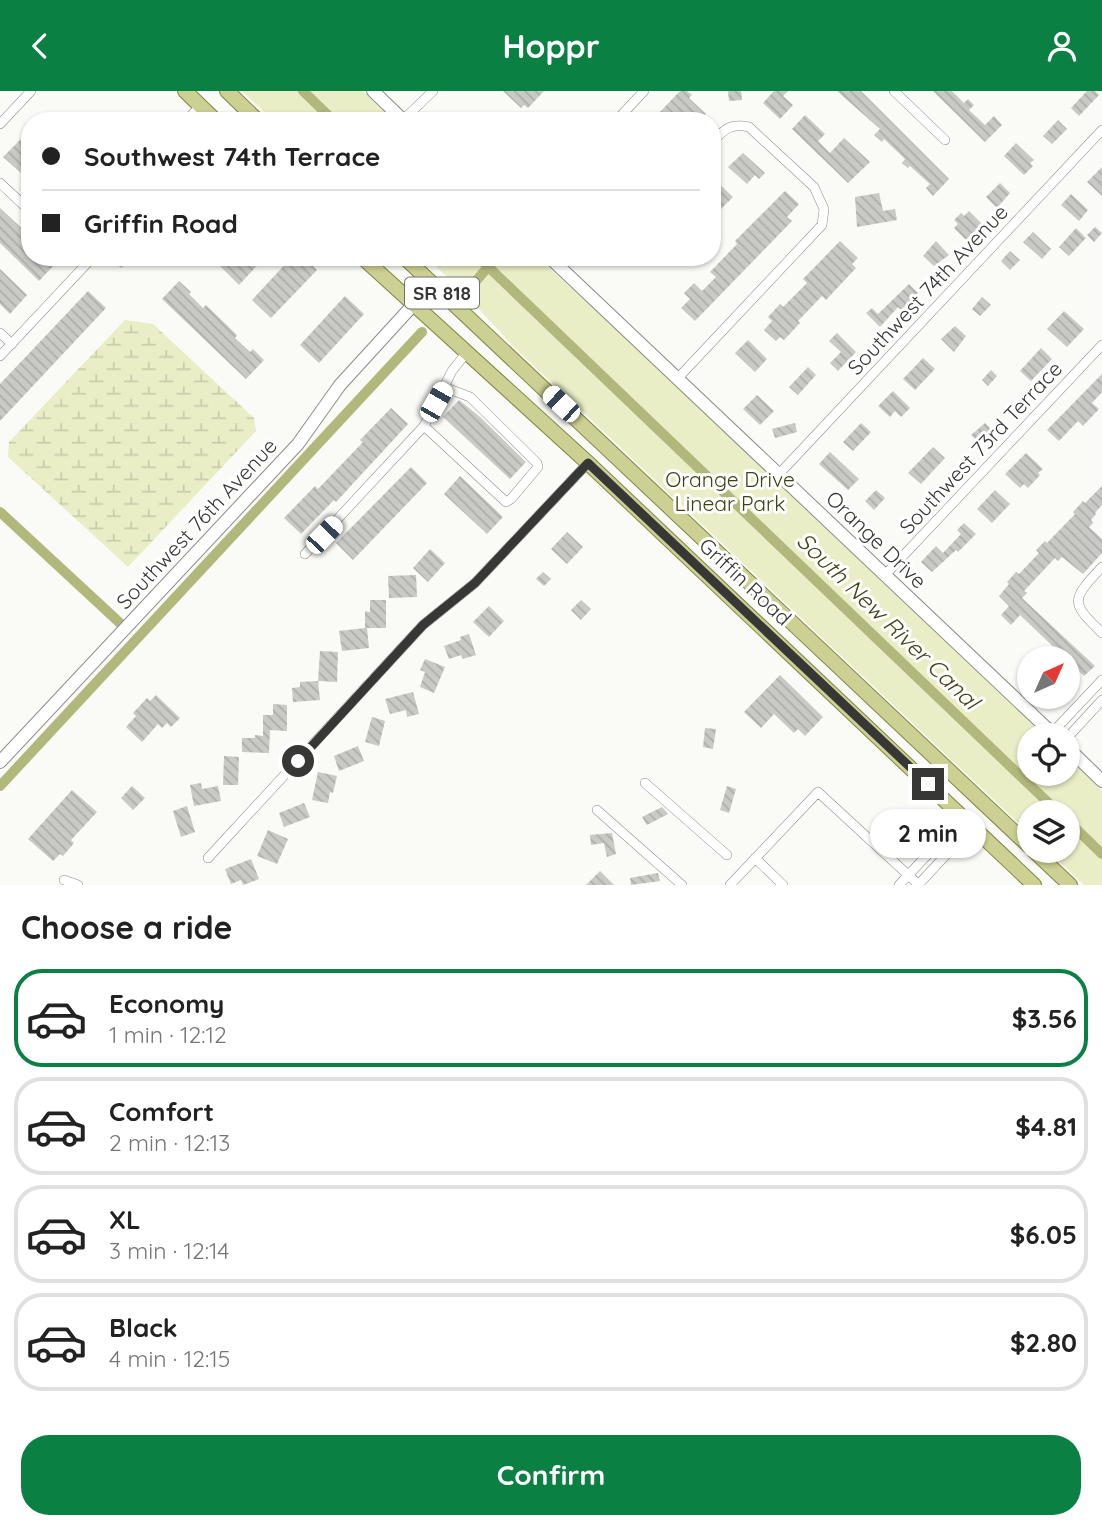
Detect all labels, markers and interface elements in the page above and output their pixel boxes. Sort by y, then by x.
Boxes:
text: Hoppr [502,26,600,66]
icon: back [21,27,59,65]
icon: person [1043,27,1081,65]
text: Southwest 74th Terrace [84,140,380,173]
street label: Southwest 74th Avenue [842,199,1013,380]
text: Griffin Road [84,207,238,240]
road number: SR 818 [405,277,479,309]
street label: Southwest 73rd Terrace [893,355,1067,539]
car [417,379,456,425]
car [539,382,584,426]
street label: Southwest 76th Avenue [110,433,282,614]
park label: Orange Drive Linear Park [665,466,795,516]
street label: Orange Drive [821,485,932,594]
car [302,513,347,557]
water label: South New River Canal [791,526,988,717]
street label: Griffin Road [694,532,797,631]
north arrow [1017,646,1080,709]
map controls [1017,646,1080,863]
button: locate [1017,723,1080,786]
route start [282,745,314,777]
route end [912,768,944,800]
button: layers [1017,800,1080,863]
callout: 2 min [870,809,986,857]
text: 2 min [898,819,958,848]
text: Choose a ride [21,907,233,947]
icon: car [25,987,88,1050]
text: Economy [109,987,224,1020]
text: $3.56 [1012,1002,1077,1035]
text: 1 min · 12:12 [109,1020,227,1049]
icon: car [25,1095,88,1158]
text: Comfort [109,1095,214,1128]
text: $4.81 [1015,1110,1077,1143]
text: 2 min · 12:13 [109,1128,230,1157]
icon: car [25,1203,88,1266]
text: XL [109,1203,141,1236]
text: $6.05 [1010,1218,1077,1251]
text: 3 min · 12:14 [109,1236,229,1265]
icon: car [25,1311,88,1374]
text: Black [109,1311,178,1344]
text: $2.80 [1010,1326,1077,1359]
text: 4 min · 12:15 [109,1344,230,1373]
button: Confirm [21,1435,1081,1515]

